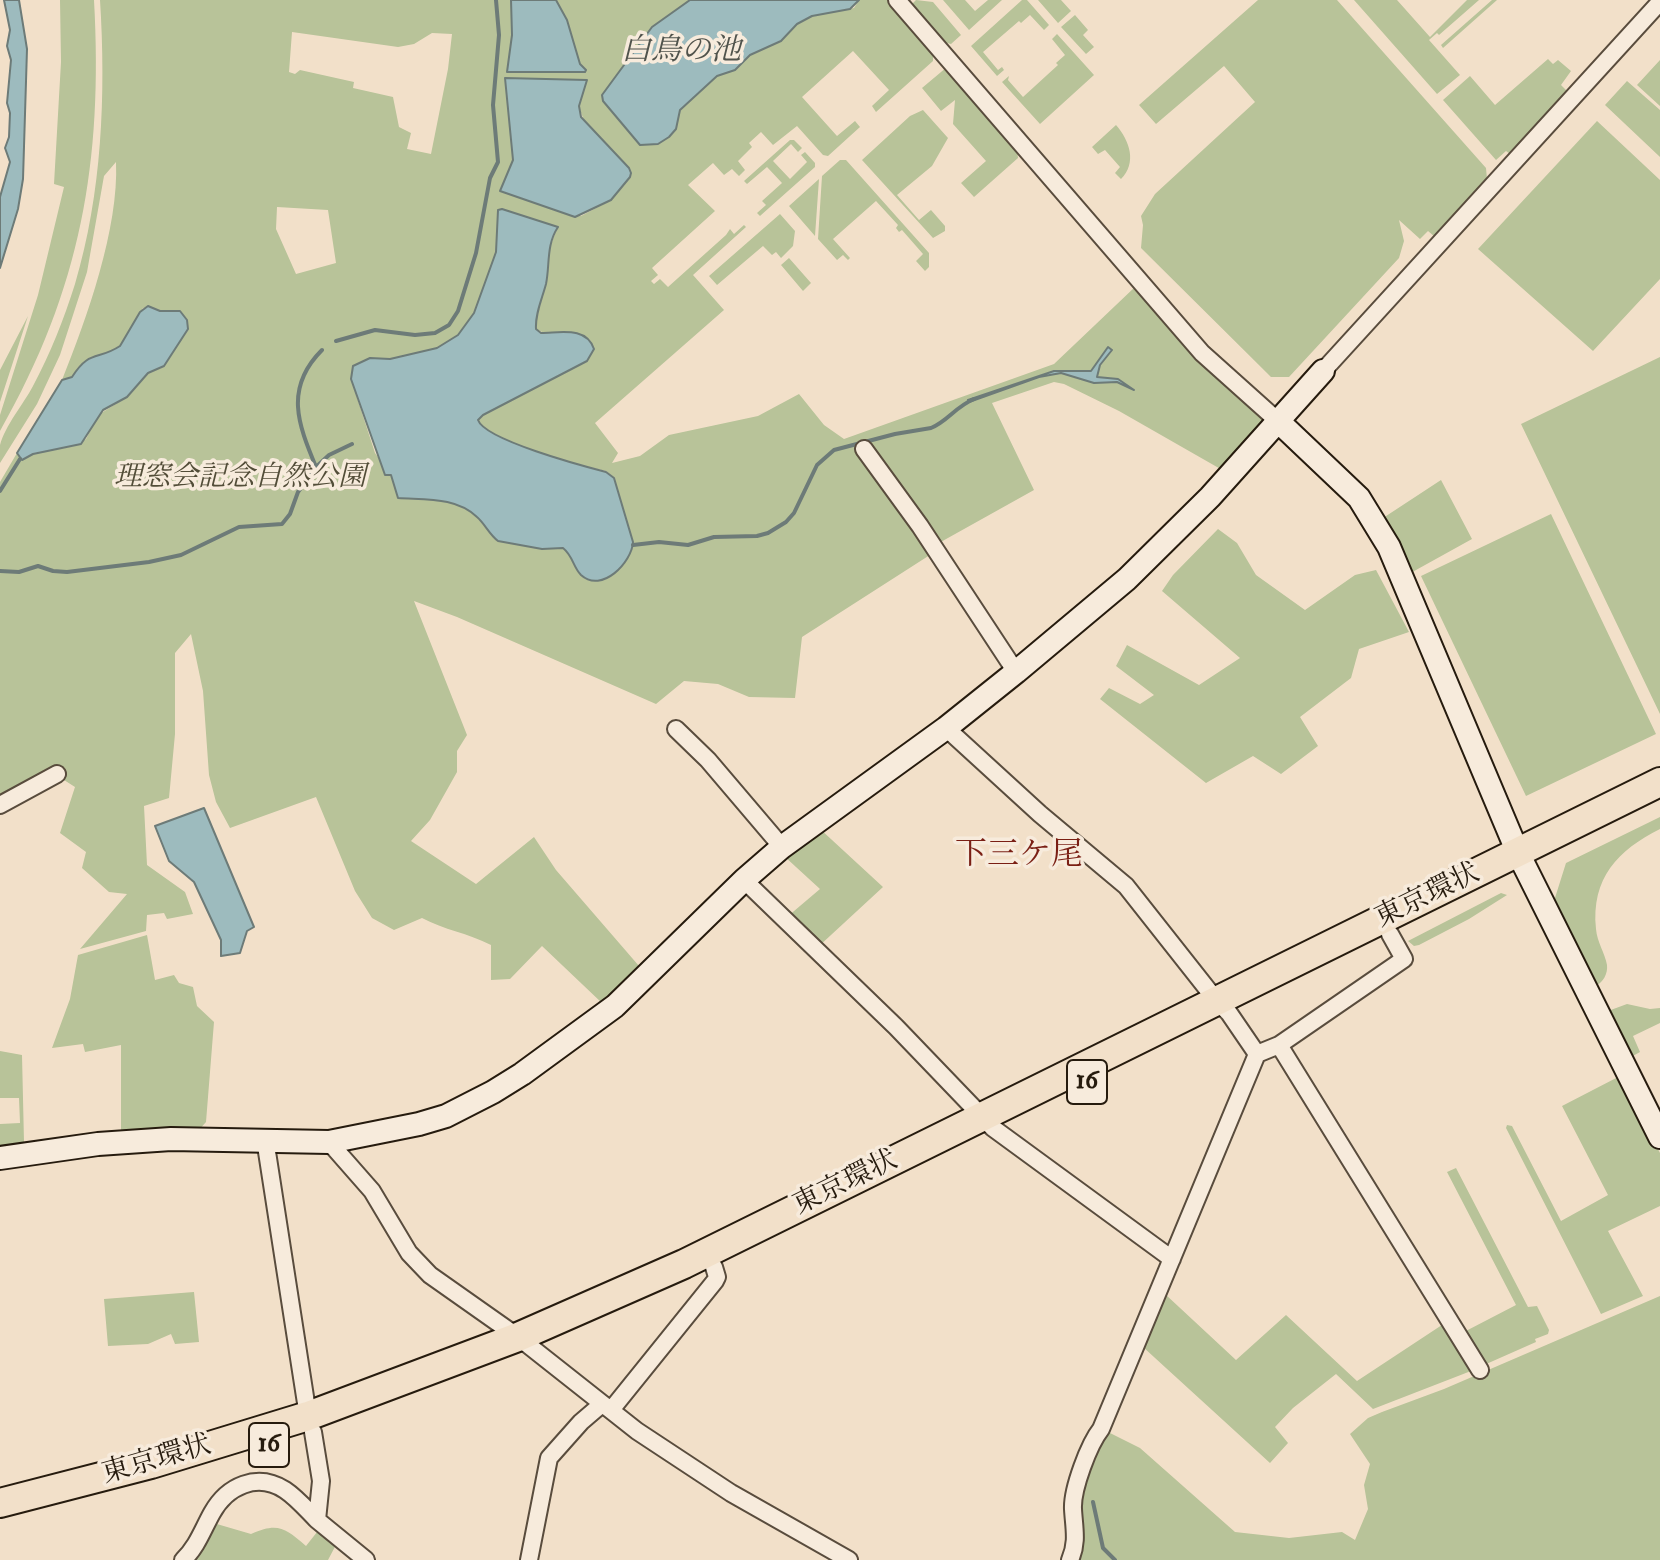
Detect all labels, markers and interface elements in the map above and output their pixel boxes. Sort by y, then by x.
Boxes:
water label: 白鳥の池 [621,35,741,71]
park label: 理窓会記念自然公園 [114,462,366,496]
district label: 下三ケ尾 [955,838,1083,876]
street label: 東京環状 [1370,857,1486,937]
road number: 16 [1067,1060,1107,1104]
street label: 東京環状 [788,1144,904,1224]
road number: 16 [249,1423,289,1467]
street label: 東京環状 [99,1429,215,1493]

